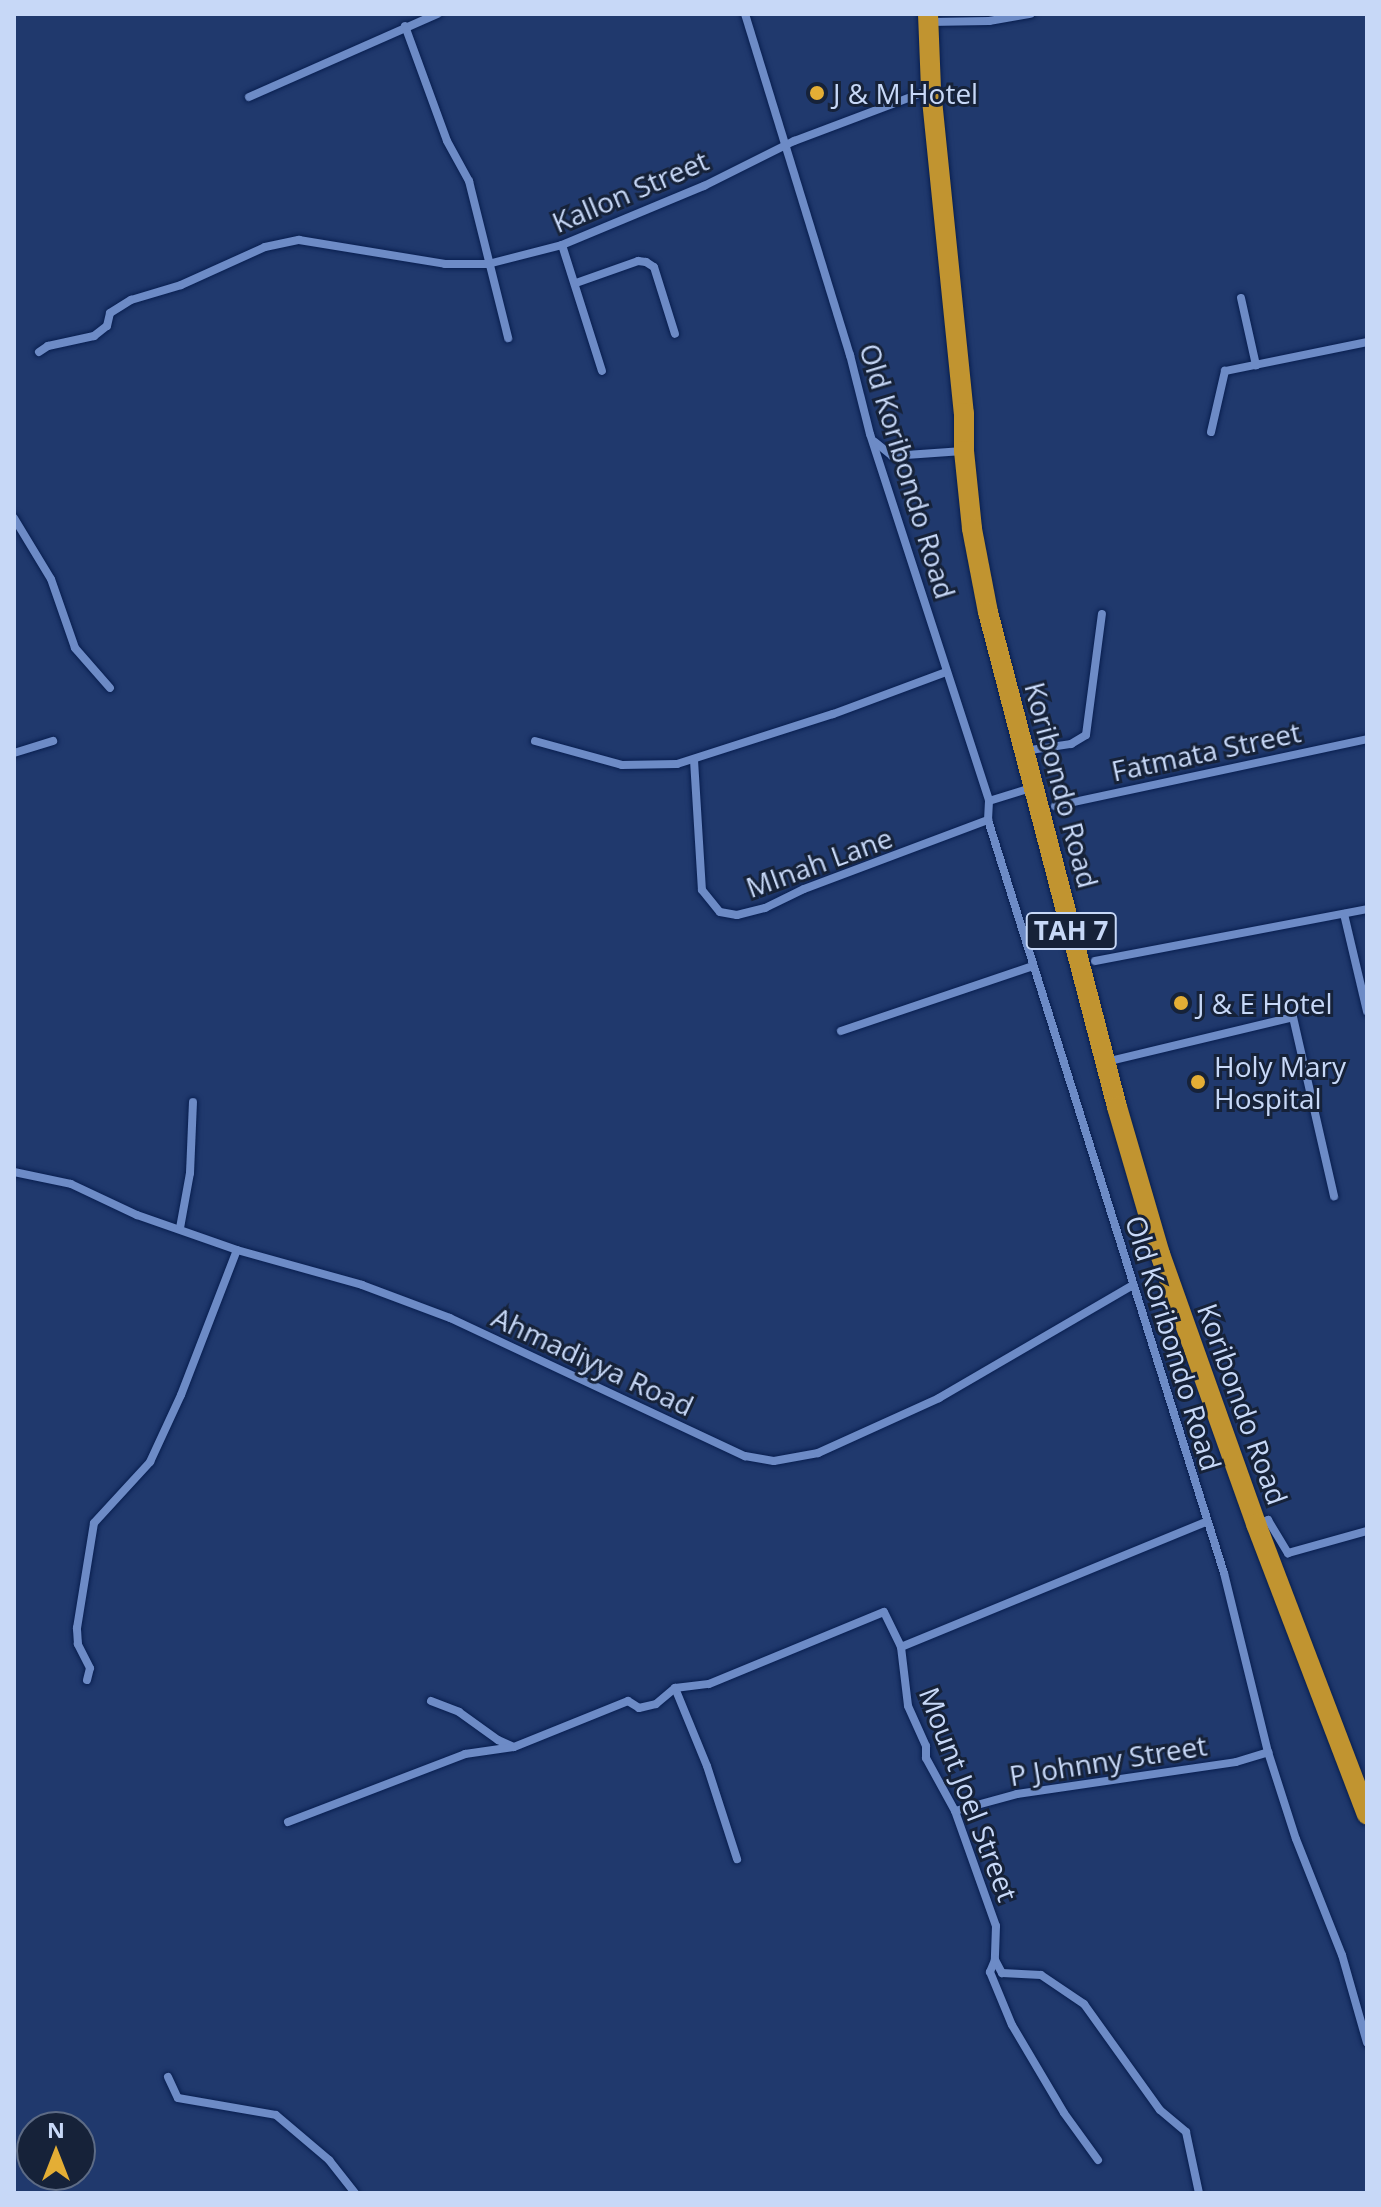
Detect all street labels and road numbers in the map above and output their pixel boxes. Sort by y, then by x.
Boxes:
street label: Kallon Street [547,143,713,239]
street label: Old Koribondo Road [853,339,963,603]
street label: Koribondo Road [1018,678,1106,892]
street label: Fatmata Street [1108,715,1304,787]
street label: MInah Lane [741,820,897,904]
road number: TAH 7 [1025,909,1117,953]
street label: Old Koribondo Road [1119,1211,1229,1475]
street label: Koribondo Road [1191,1299,1295,1509]
street label: Ahmadiyya Road [487,1300,699,1422]
street label: Mount Joel Street [913,1682,1025,1906]
street label: P Johnny Street [1007,1728,1209,1792]

